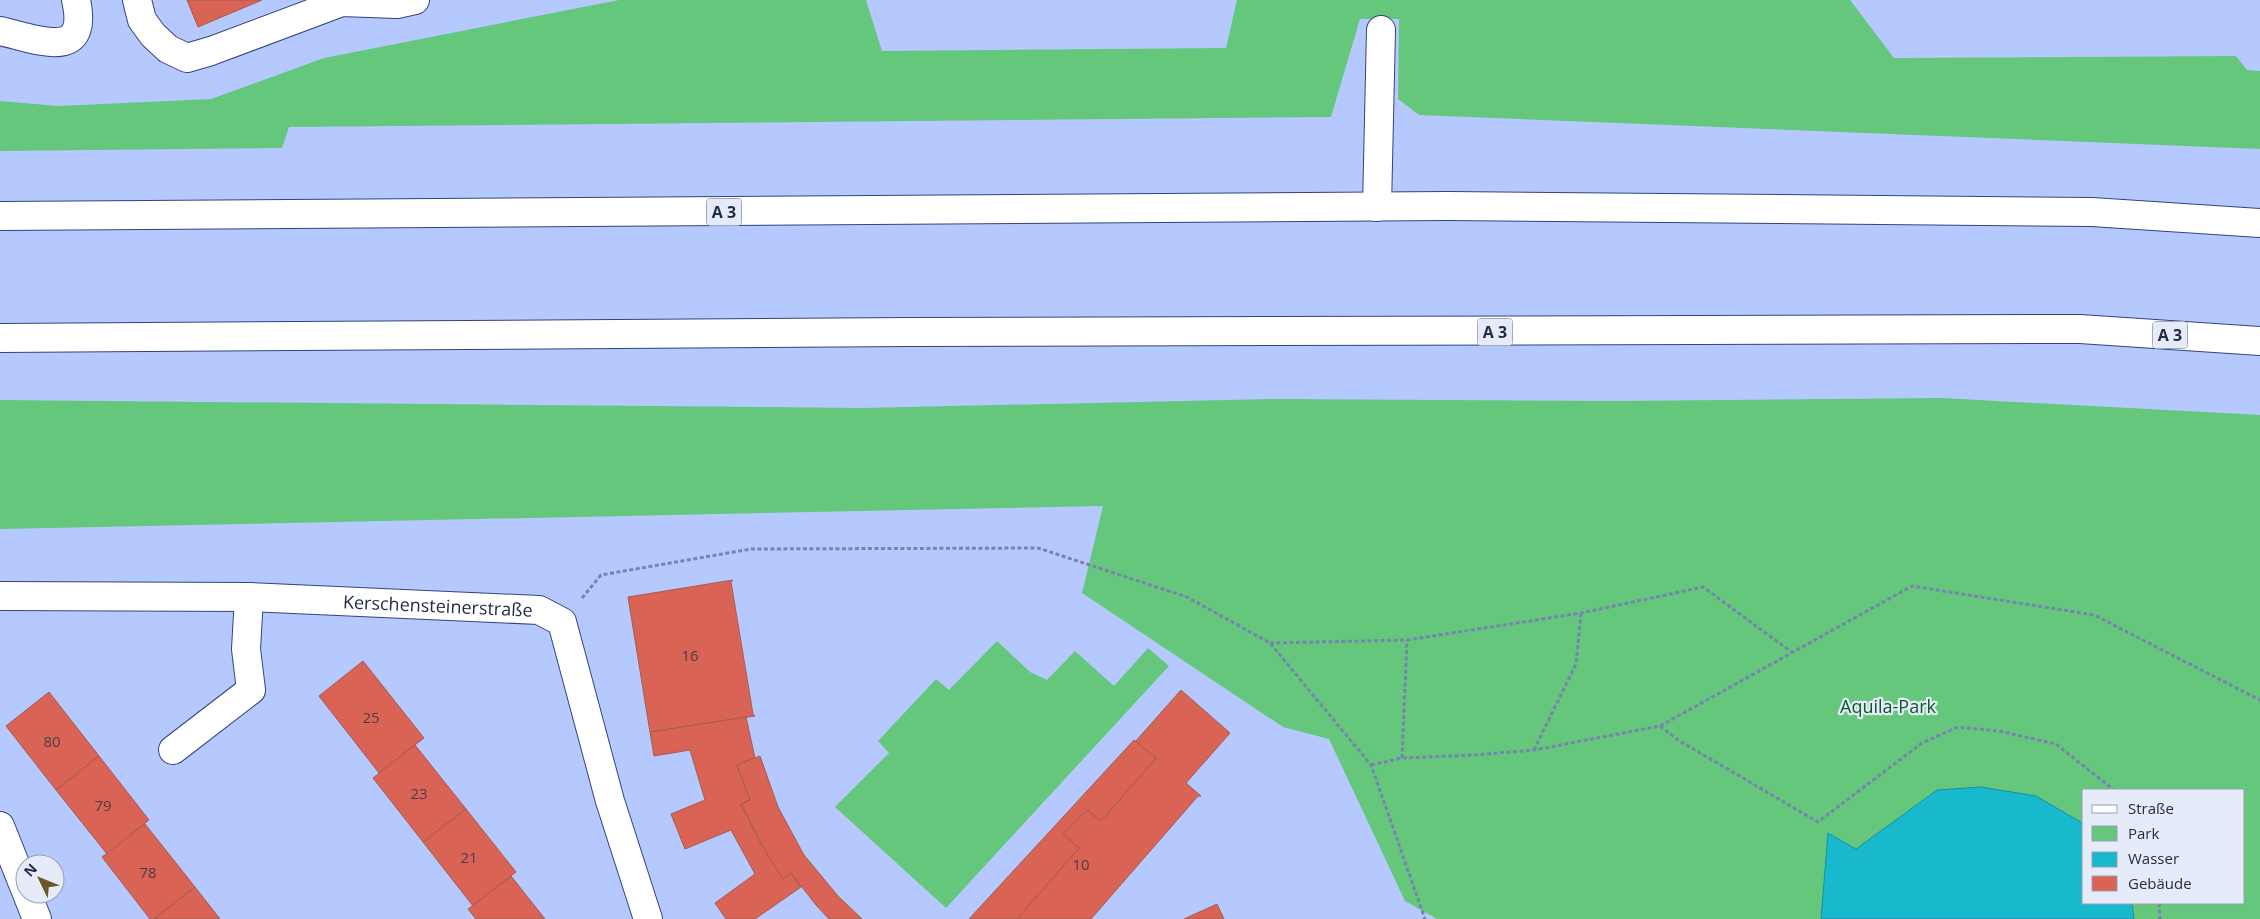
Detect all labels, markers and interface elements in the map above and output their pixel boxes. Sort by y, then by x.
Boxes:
road number: A 3 [706,198,742,226]
road number: A 3 [1478,318,1512,346]
road number: A 3 [2152,322,2188,348]
street label: Kerschensteinerstraße [342,589,533,622]
house number: 16 [681,645,699,665]
park label: Aquila-Park [1840,694,1937,718]
house number: 25 [362,707,380,727]
house number: 80 [43,731,61,751]
house number: 23 [410,783,428,803]
legend [2082,789,2245,904]
house number: 79 [94,795,112,815]
text: Straße [2128,798,2174,818]
text: Park [2128,823,2159,843]
house number: 21 [460,847,478,867]
text: Wasser [2128,848,2179,868]
north arrow [15,854,65,904]
house number: 10 [1072,854,1090,874]
text: N [19,859,41,880]
house number: 78 [139,862,157,882]
text: Gebäude [2128,873,2192,893]

